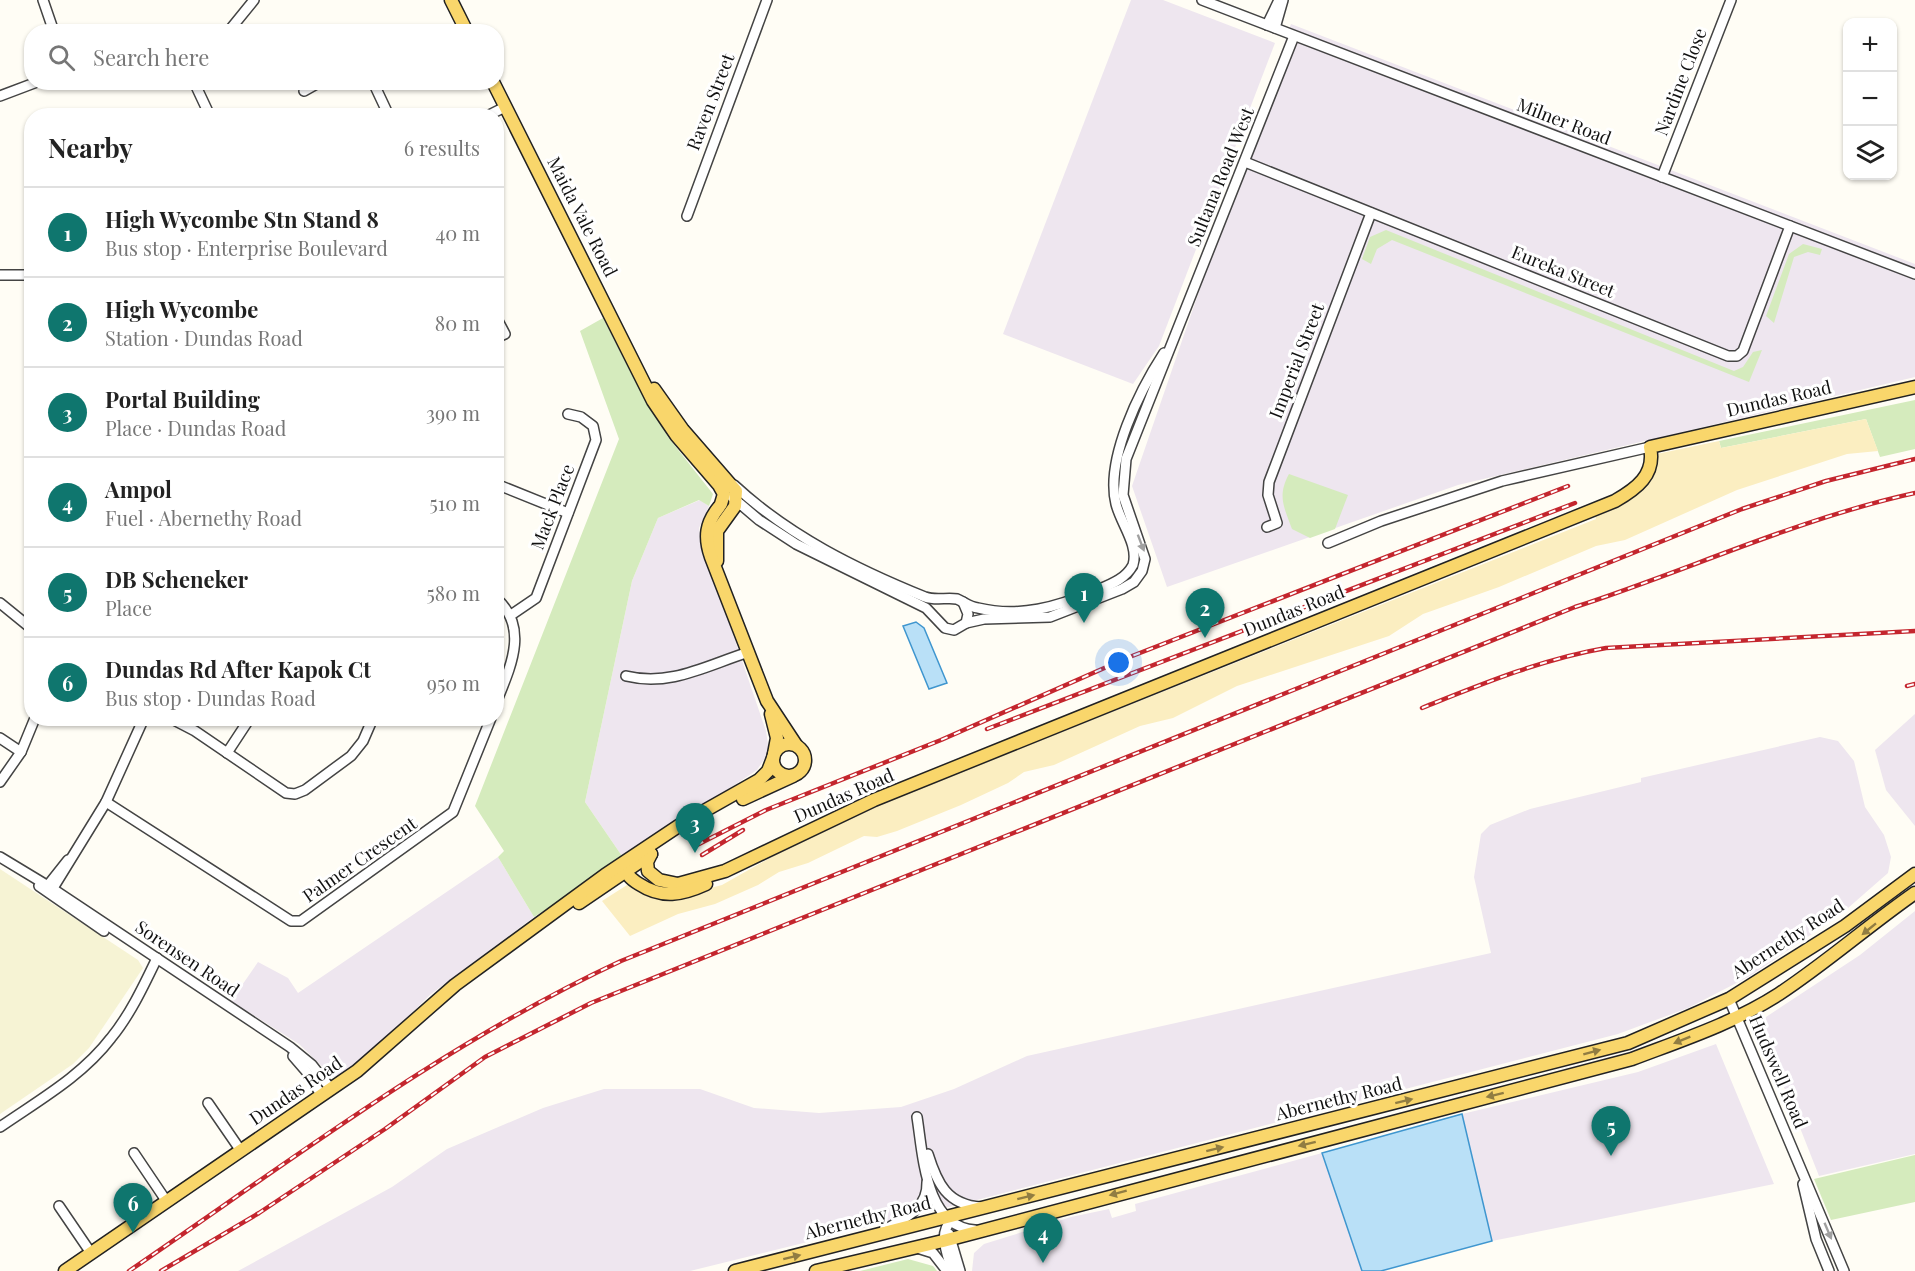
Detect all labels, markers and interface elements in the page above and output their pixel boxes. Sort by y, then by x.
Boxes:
map controls [1843,18,1897,180]
button: + [1843,18,1897,72]
search box [24,24,504,90]
street label: Nardine Close [1649,24,1712,139]
icon: search [45,41,78,74]
text: Search here [93,42,209,72]
street label: Raven Street [681,49,740,153]
button: − [1843,72,1897,126]
street label: Milner Road [1514,92,1615,150]
street label: Sultana Road West [1181,103,1259,250]
button: layers [1843,126,1897,180]
text: Nearby [48,130,133,165]
text: 6 results [404,134,480,161]
street label: Maida Vale Road [542,152,624,281]
text: High Wycombe Stn Stand 8 [105,204,379,234]
text: 1 [64,219,71,246]
text: 40 m [435,219,480,246]
text: Bus stop · Enterprise Boulevard [105,234,388,261]
street label: Eureka Street [1508,239,1619,303]
text: High Wycombe [105,294,258,324]
street label: Imperial Street [1263,299,1329,422]
text: 2 [62,309,73,336]
text: 80 m [435,309,480,336]
text: Station · Dundas Road [105,324,303,351]
street label: Dundas Road [1724,374,1834,422]
text: Portal Building [105,384,260,414]
text: 3 [63,399,72,426]
text: 390 m [426,399,480,426]
text: Place · Dundas Road [105,414,286,441]
street label: Mack Place [525,460,579,553]
text: Ampol [105,474,172,504]
text: 4 [62,489,73,516]
text: 510 m [430,489,480,516]
text: Fuel · Abernethy Road [105,504,302,531]
one-way arrow [1137,534,1146,552]
text: DB Scheneker [105,564,248,594]
pin: 1 [1064,574,1104,623]
text: 5 [63,579,72,606]
text: 580 m [427,579,480,606]
street label: Dundas Road [1239,579,1348,641]
pin: 2 [1186,588,1224,638]
text: Place [105,594,152,621]
your location [1104,648,1133,677]
text: Dundas Rd After Kapok Ct [105,654,371,684]
text: 6 [62,669,73,696]
text: 950 m [427,669,480,696]
text: Bus stop · Dundas Road [105,684,316,711]
street label: Dundas Road [790,762,898,828]
pin: 3 [676,804,714,853]
street label: Palmer Crescent [298,811,422,907]
street label: Abernethy Road [1726,893,1849,984]
street label: Sorensen Road [131,915,245,1002]
one-way arrow [1861,923,1877,936]
street label: Hudswell Road [1744,1011,1814,1132]
one-way arrow [1673,1036,1691,1045]
one-way arrow [1583,1047,1601,1057]
street label: Dundas Road [244,1050,347,1130]
street label: Abernethy Road [1272,1071,1405,1126]
one-way arrow [1486,1091,1505,1101]
one-way arrow [1395,1096,1413,1105]
pin: 5 [1592,1106,1630,1156]
one-way arrow [1297,1140,1315,1149]
one-way arrow [1205,1144,1224,1154]
pin: 6 [114,1184,152,1233]
one-way arrow [1109,1189,1127,1198]
street label: Abernethy Road [801,1190,934,1245]
one-way arrow [1016,1192,1035,1202]
pin: 4 [1024,1214,1062,1263]
one-way arrow [1823,1223,1833,1241]
one-way arrow [782,1251,801,1261]

